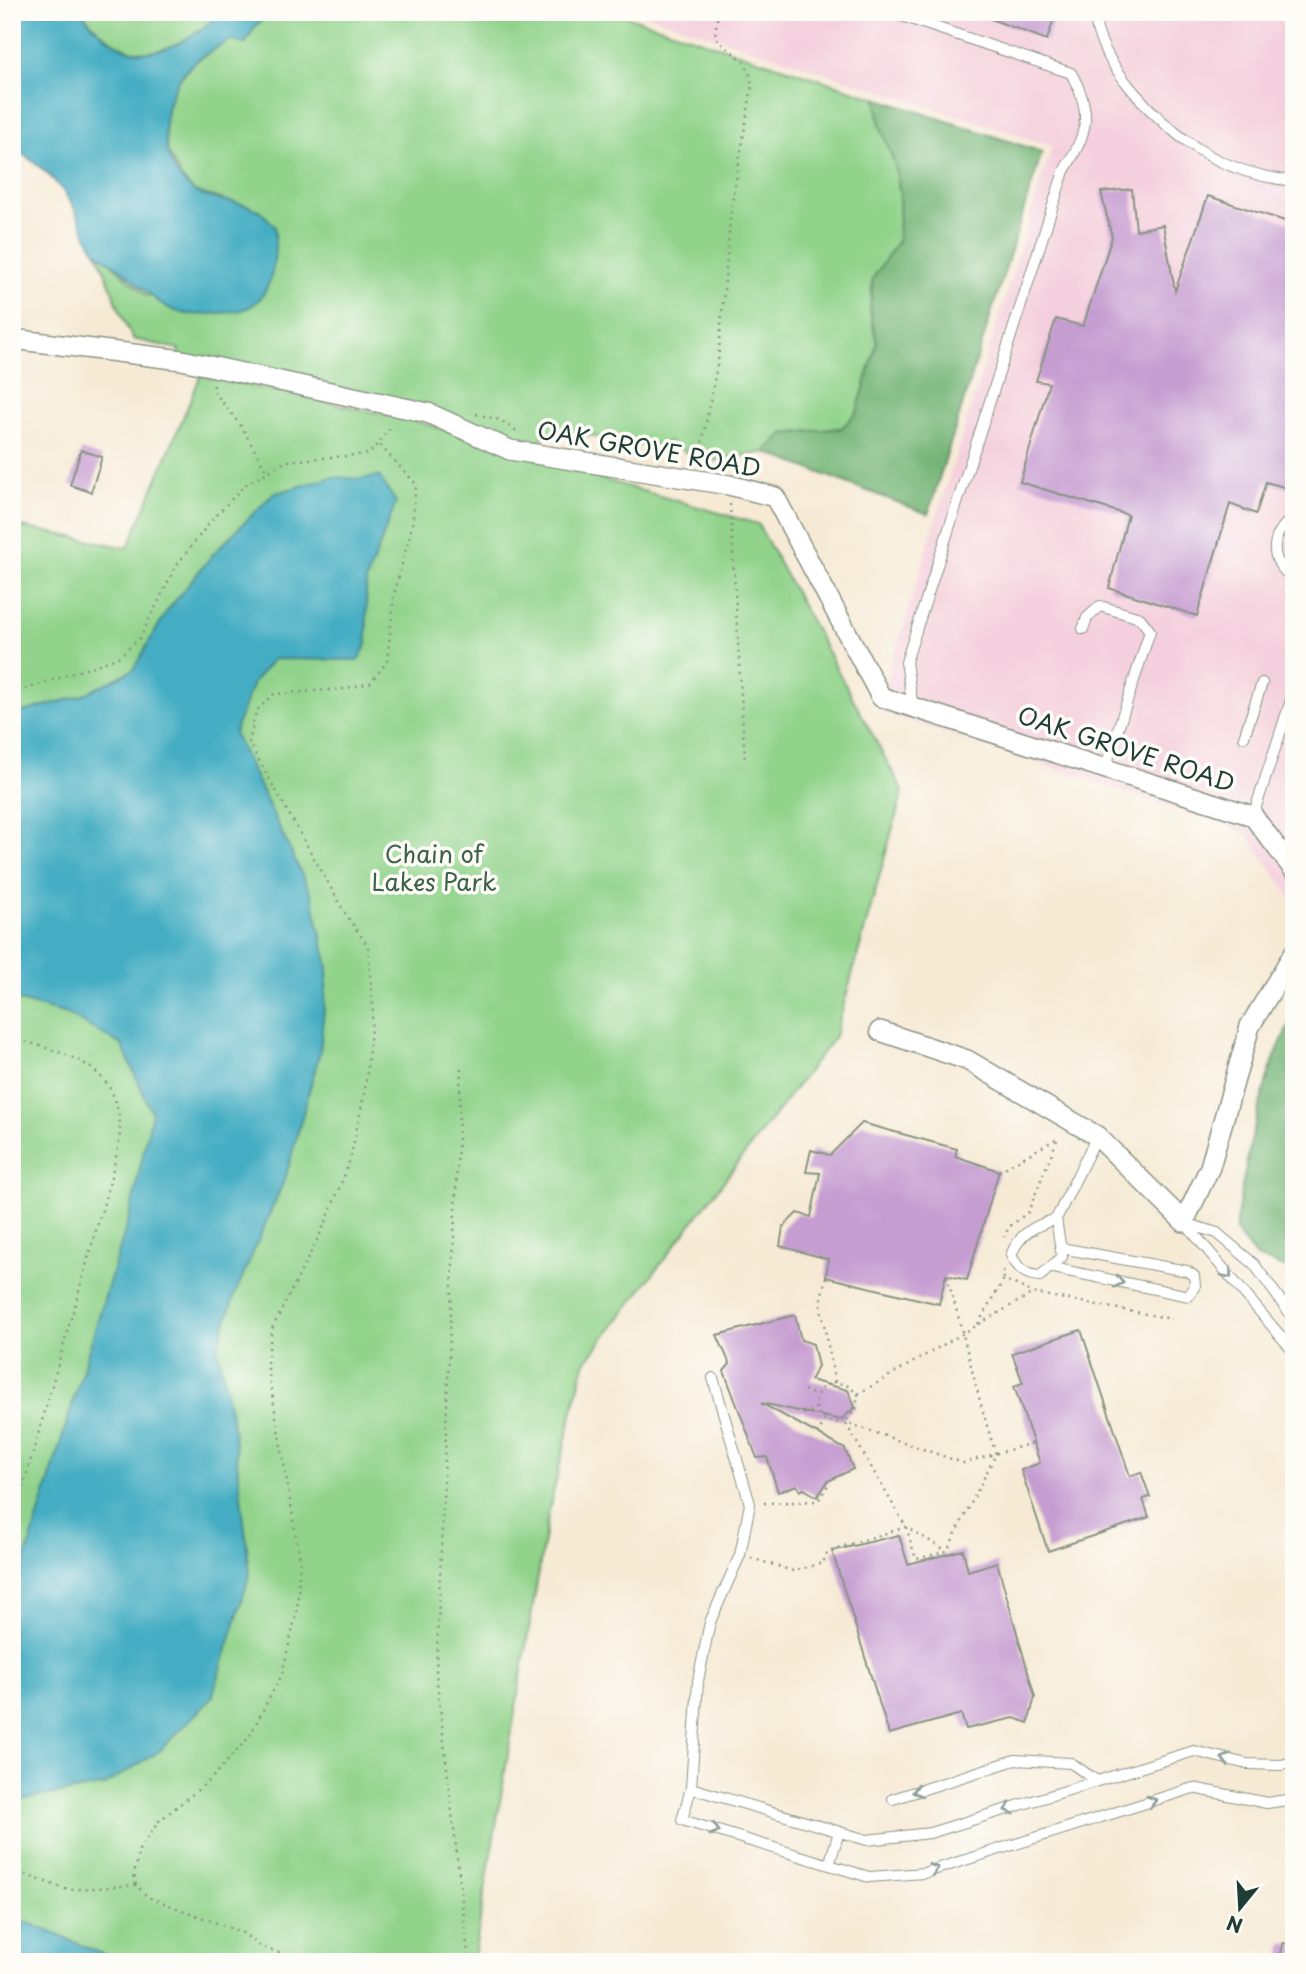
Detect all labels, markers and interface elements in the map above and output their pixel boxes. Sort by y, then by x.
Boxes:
street label: OAK GROVE ROAD [535,411,764,485]
street label: OAK GROVE ROAD [1013,696,1240,800]
park label: Chain of Lakes Park [371,835,497,899]
one-way arrow [1220,1266,1232,1279]
one-way arrow [1113,1273,1125,1288]
one-way arrow [1221,1752,1233,1767]
one-way arrow [911,1783,924,1797]
one-way arrow [1145,1795,1157,1810]
one-way arrow [1003,1800,1015,1815]
one-way arrow [708,1822,720,1837]
one-way arrow [928,1863,940,1877]
north arrow [1204,1872,1274,1942]
text: N [1223,1909,1246,1941]

